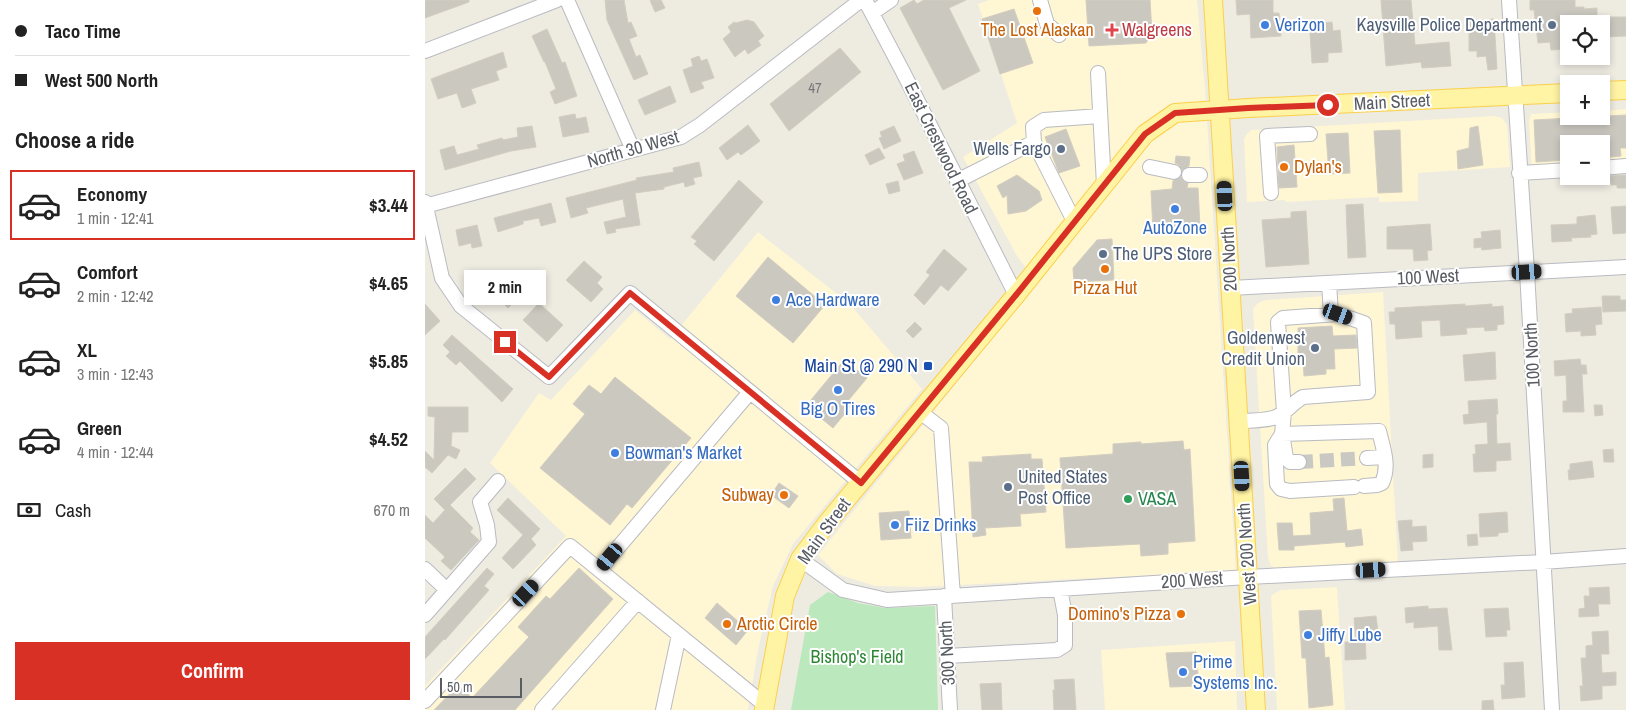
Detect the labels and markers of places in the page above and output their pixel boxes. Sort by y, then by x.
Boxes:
marker: The Lost Alaskan [1031,5,1043,17]
place label: Verizon [1275,12,1325,37]
place label: Kaysville Police Department [1357,12,1542,37]
place label: The Lost Alaskan [980,17,1094,42]
place label: Walgreens [1122,17,1192,42]
marker: Verizon [1259,19,1271,31]
marker: Kaysville Police Department [1546,19,1558,31]
marker: Walgreens [1106,24,1118,36]
place label: Wells Fargo [973,136,1051,161]
marker: Wells Fargo [1055,143,1067,155]
place label: Dylan's [1294,154,1342,179]
marker: Dylan's [1278,161,1290,173]
marker: AutoZone [1169,203,1181,215]
place label: AutoZone [1142,215,1207,240]
place label: The UPS Store [1113,241,1212,266]
marker: The UPS Store [1097,248,1109,260]
marker: Pizza Hut [1099,263,1111,275]
place label: Pizza Hut [1073,275,1137,300]
place label: Ace Hardware [785,287,880,312]
marker: Ace Hardware [770,294,782,306]
place label: Goldenwest Credit Union [1221,325,1305,371]
marker: Goldenwest Credit Union [1309,342,1321,354]
place label: Main St @ 290 N [805,353,918,378]
marker: Main St @ 290 N [922,360,934,372]
marker: Big O Tires [832,384,844,396]
place label: Big O Tires [801,396,875,421]
place label: Bowman's Market [625,440,742,465]
marker: Bowman's Market [609,447,621,459]
place label: United States Post Office [1018,464,1107,510]
marker: United States Post Office [1002,481,1014,493]
place label: Subway [721,482,775,507]
place label: VASA [1138,486,1176,511]
marker: Subway [778,489,790,501]
marker: VASA [1122,493,1134,505]
place label: Fiiz Drinks [905,512,976,537]
marker: Fiiz Drinks [889,519,901,531]
place label: Domino's Pizza [1068,601,1171,626]
marker: Domino's Pizza [1175,608,1187,620]
place label: Arctic Circle [736,611,817,636]
marker: Arctic Circle [721,618,733,630]
place label: Jiffy Lube [1318,622,1382,647]
marker: Jiffy Lube [1302,629,1314,641]
place label: Prime Systems Inc. [1193,649,1278,695]
marker: Prime Systems Inc. [1177,666,1189,678]

